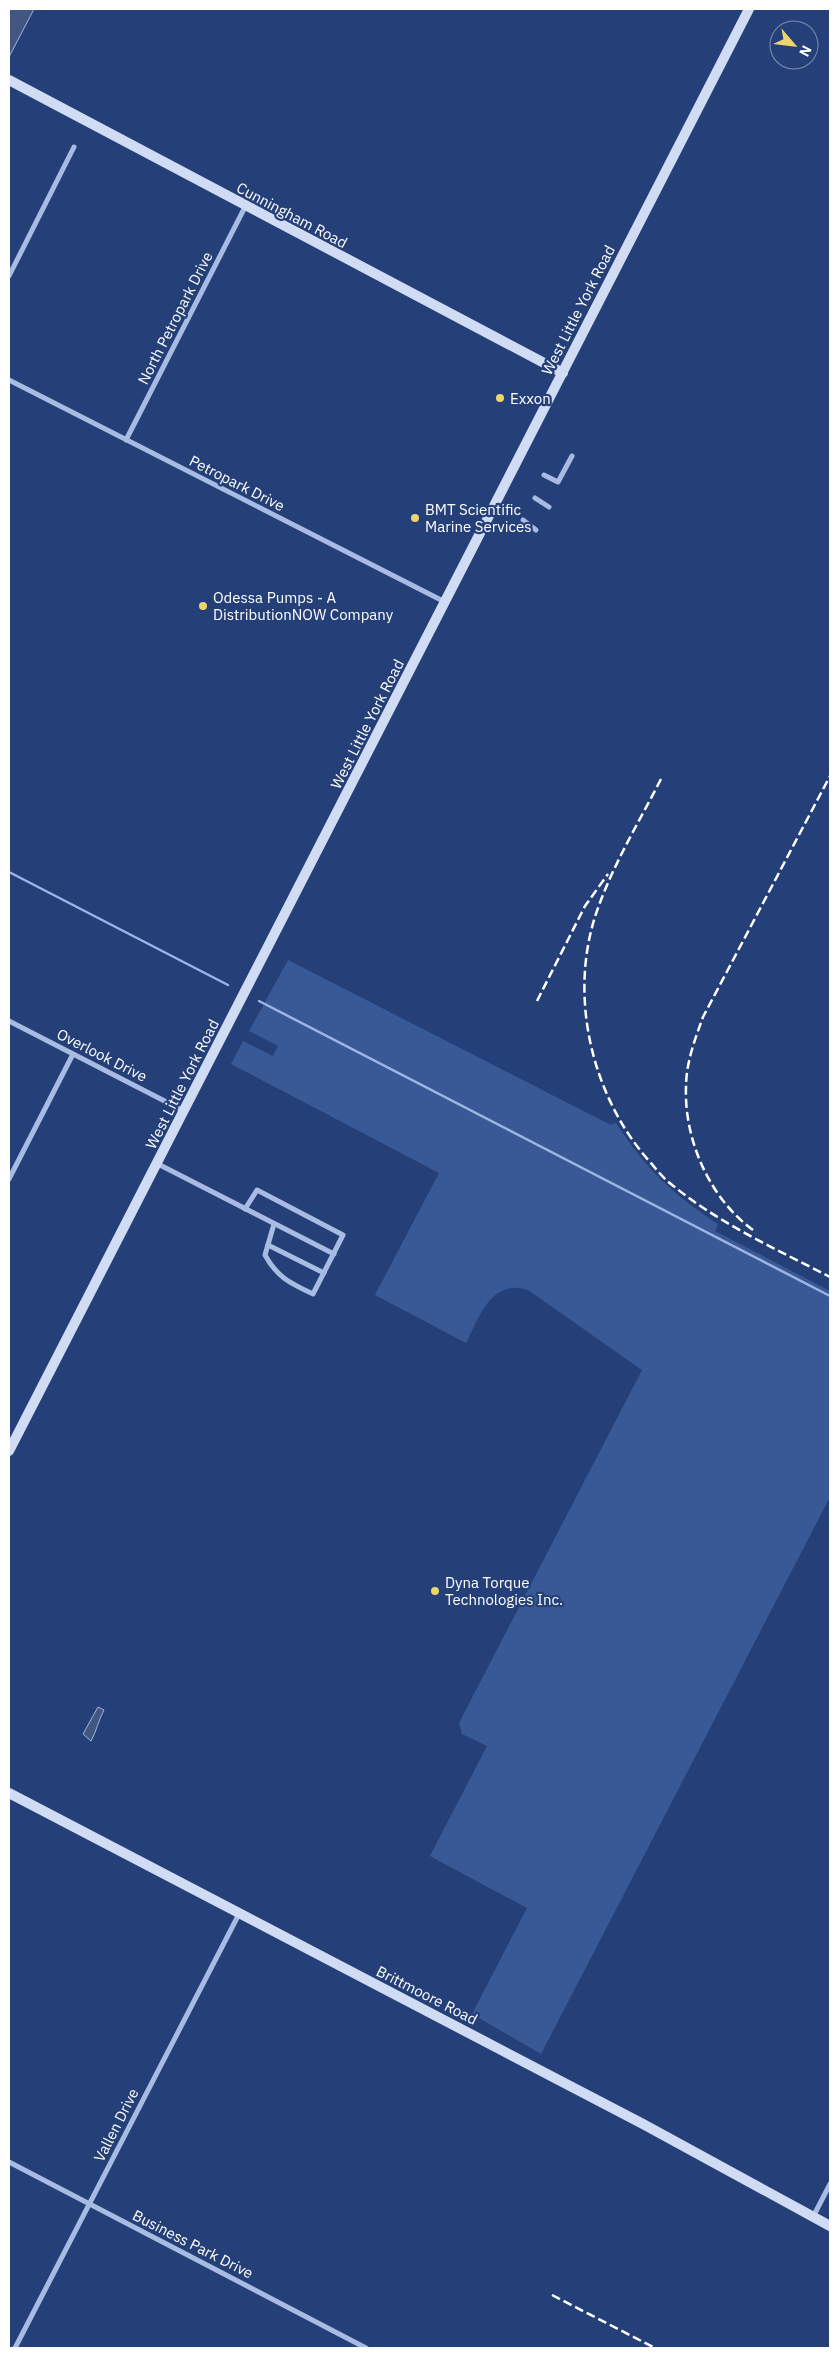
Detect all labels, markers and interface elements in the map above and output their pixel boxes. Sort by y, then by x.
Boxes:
north arrow [769,20,819,70]
text: N [795,42,816,60]
street label: Cunningham Road [233,178,351,252]
street label: West Little York Road [537,242,619,378]
street label: North Petropark Drive [133,248,217,388]
place label: Exxon [510,389,551,408]
marker: Exxon [494,392,506,404]
street label: Petropark Drive [186,451,288,515]
place label: BMT Scientific Marine Services [425,500,531,536]
marker: BMT Scientific Marine Services [409,512,421,524]
place label: Odessa Pumps - A DistributionNOW Company [213,588,394,624]
marker: Odessa Pumps - A DistributionNOW Company [197,600,209,612]
street label: West Little York Road [326,656,408,792]
street label: West Little York Road [141,1016,223,1152]
street label: Overlook Drive [54,1024,150,1086]
place label: Dyna Torque Technologies Inc. [445,1573,563,1609]
marker: Dyna Torque Technologies Inc. [429,1585,441,1597]
street label: Brittmoore Road [373,1961,481,2029]
street label: Vallen Drive [89,2085,143,2165]
street label: Business Park Drive [129,2205,257,2283]

